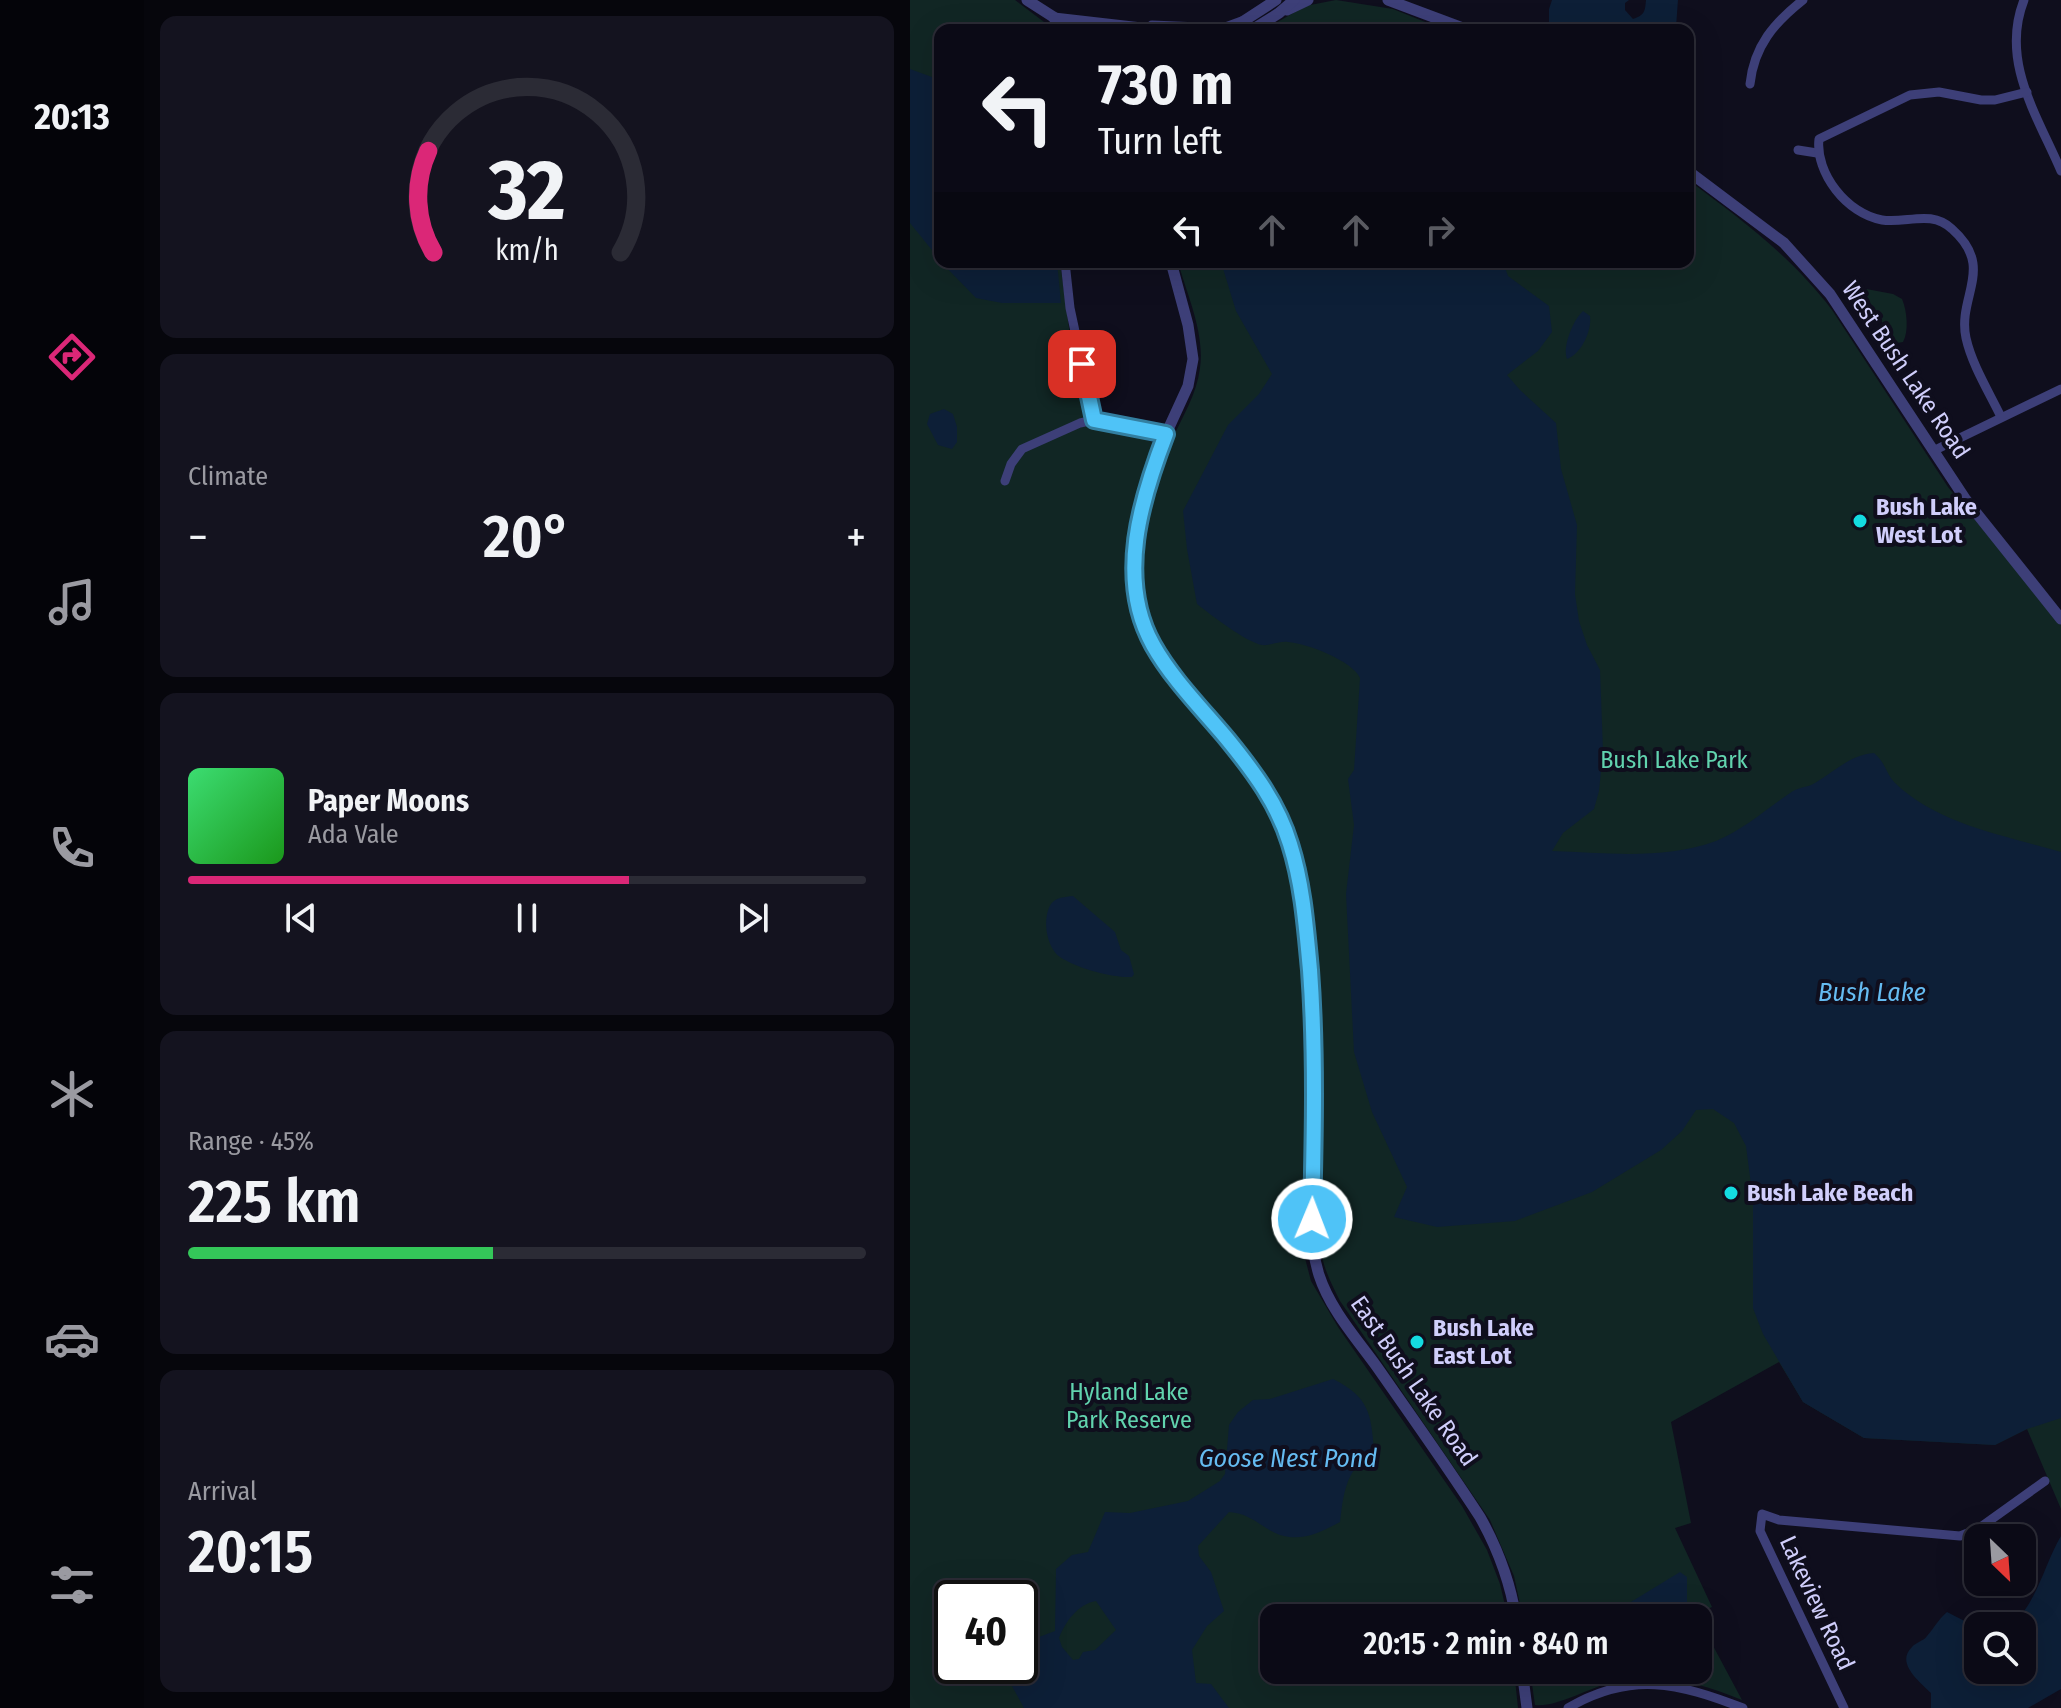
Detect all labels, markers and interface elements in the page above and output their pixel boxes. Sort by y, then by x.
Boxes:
text: 730 m [1098,52,1233,119]
icon: left [966,56,1070,160]
text: 20:13 [34,95,110,139]
text: Turn left [1098,120,1222,164]
text: 32 [487,141,566,241]
icon: left [1166,208,1210,252]
icon: ahead [1250,208,1294,252]
icon: ahead [1334,208,1378,252]
icon: right [1418,208,1462,252]
text: km/h [495,233,559,268]
street label: West Bush Lake Road [1836,276,1976,464]
icon: directions [44,329,100,385]
pin [1048,330,1116,398]
icon: arrive [1060,342,1104,386]
text: Climate [188,461,268,492]
place label: Bush Lake West Lot [1876,493,1977,549]
text: 20° [483,501,571,573]
text: − [188,511,208,564]
text: + [846,511,866,564]
marker: Bush Lake West Lot [1851,512,1869,530]
icon: music [44,574,100,630]
park label: Bush Lake Park [1600,746,1749,774]
text: Paper Moons [308,783,469,819]
text: Ada Vale [308,819,399,850]
icon: phone [44,820,100,876]
icon: previous [279,896,323,940]
icon: pause [505,896,549,940]
icon: next [731,896,775,940]
water label: Bush Lake [1818,977,1926,1008]
icon: climate [44,1066,100,1122]
text: Range · 45% [188,1126,314,1157]
text: 225 km [188,1166,361,1238]
position arrow [1270,1177,1354,1261]
place label: Bush Lake Beach [1747,1179,1913,1207]
marker: Bush Lake Beach [1722,1184,1740,1202]
street label: East Bush Lake Road [1345,1291,1483,1471]
icon: car [44,1311,100,1367]
place label: Bush Lake East Lot [1433,1314,1534,1370]
marker: Bush Lake East Lot [1408,1333,1426,1351]
park label: Hyland Lake Park Reserve [1066,1378,1192,1434]
water label: Goose Nest Pond [1199,1443,1377,1474]
text: Arrival [188,1476,257,1507]
text: 20:15 [188,1516,313,1588]
north arrow [1964,1524,2036,1596]
map controls [1964,1524,2036,1684]
street label: Lakeview Road [1774,1532,1860,1674]
icon: filters [44,1557,100,1613]
speed limit sign: 40 [934,1580,1038,1684]
button: search [1964,1612,2036,1684]
text: 20:15 · 2 min · 840 m [1363,1626,1609,1662]

